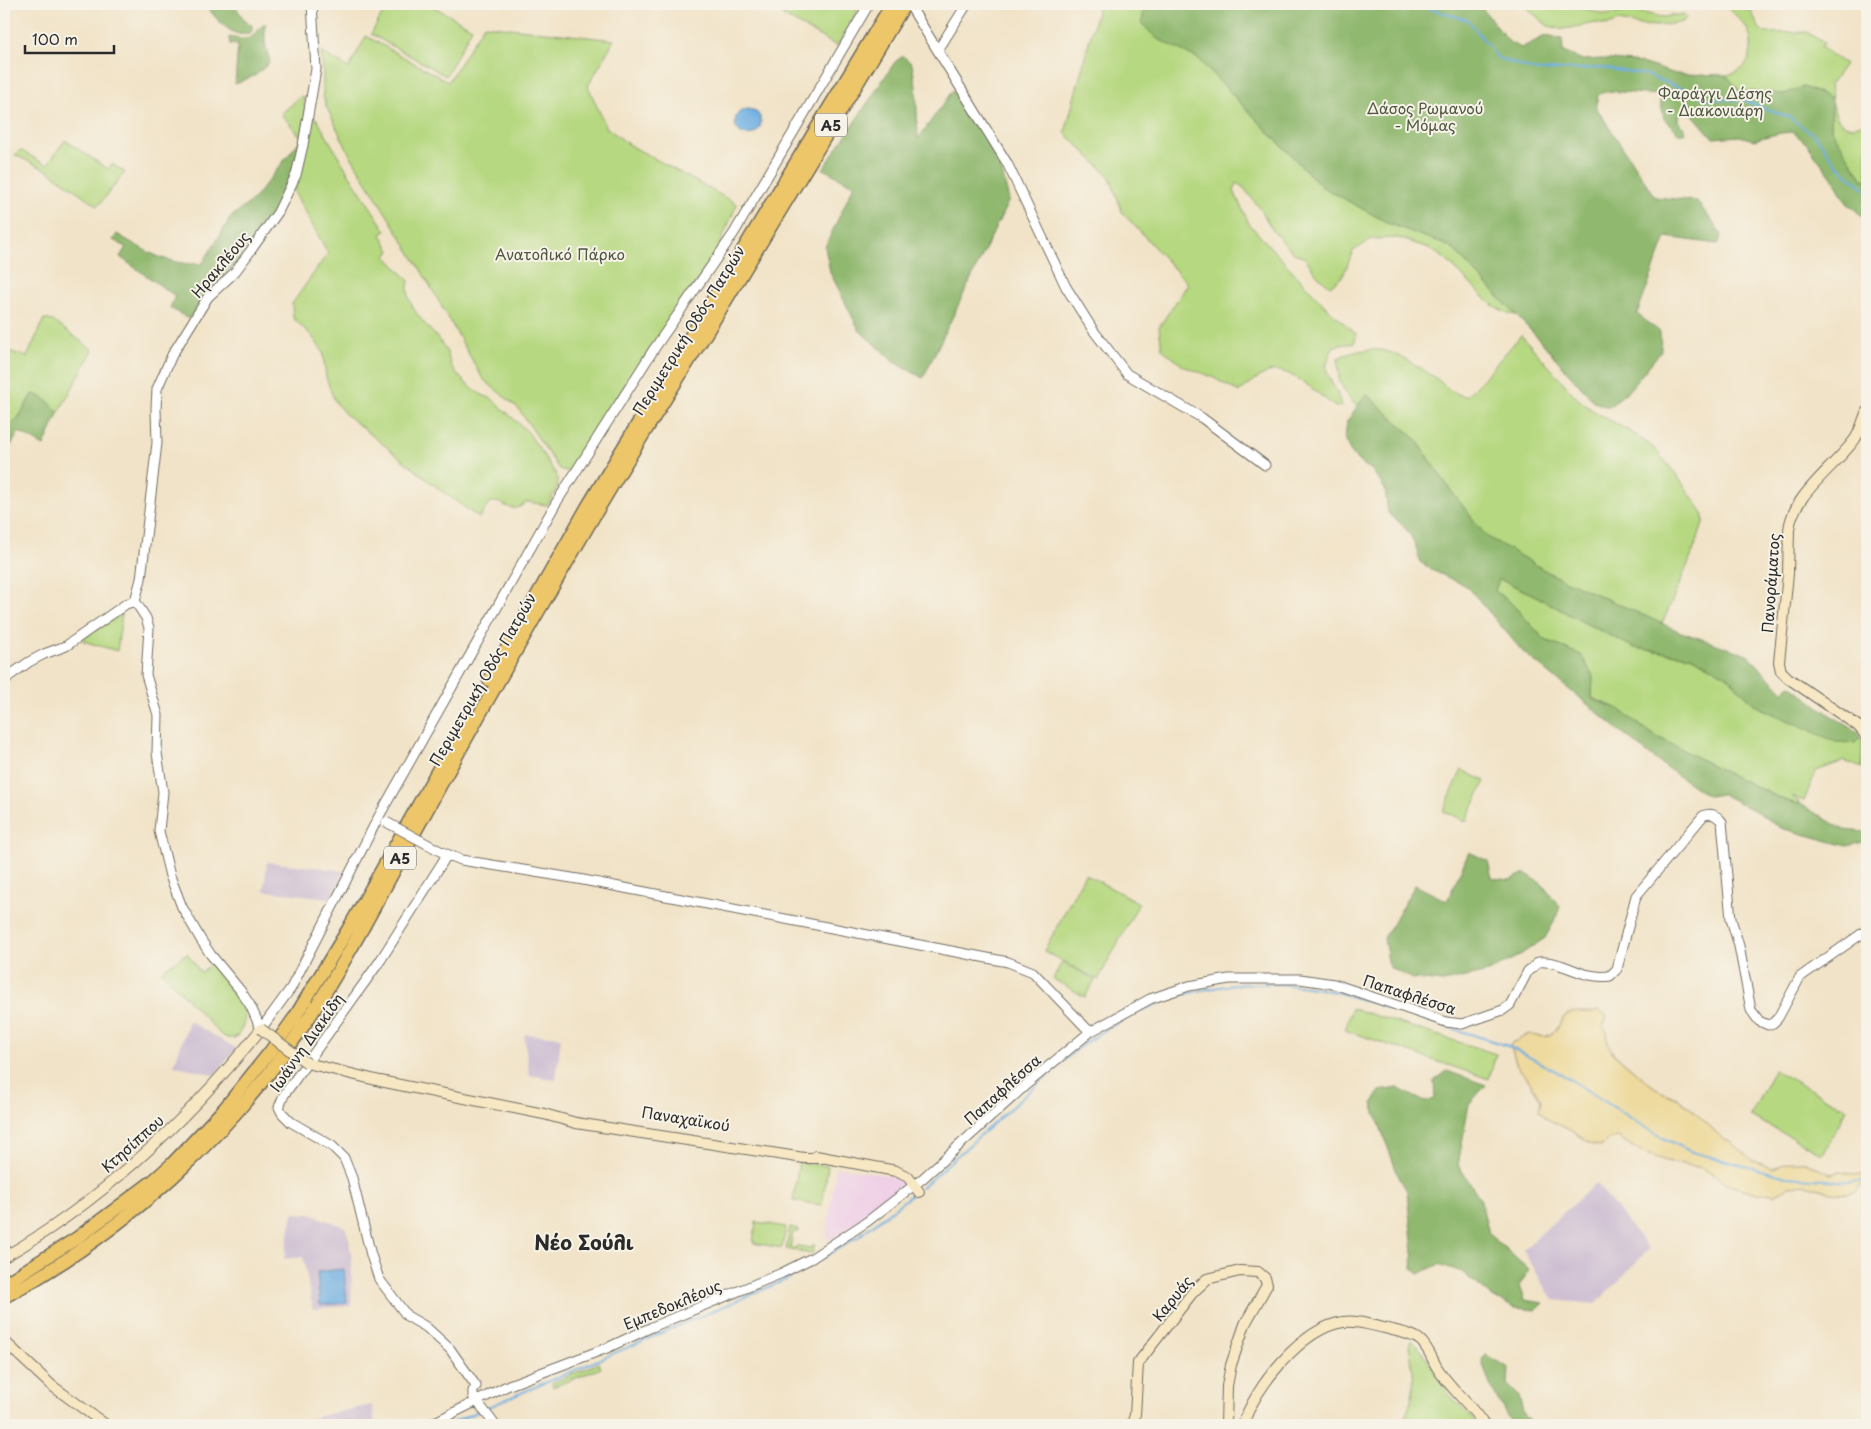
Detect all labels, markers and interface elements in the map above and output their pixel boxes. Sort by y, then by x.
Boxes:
scale bar [25,22,114,54]
text: 100 m [32,27,78,50]
park label: Φαράγγι Δέσης - Διακονιάρη [1658,81,1772,121]
park label: Δάσος Ρωμανού - Μόμας [1367,96,1483,136]
road number: Α5 [815,114,847,136]
street label: Ηρακλέους [185,225,255,302]
street label: Περιμετρική Οδός Πατρών [626,240,750,420]
park label: Ανατολικό Πάρκο [495,242,625,265]
street label: Πανοράματος [1755,532,1785,634]
street label: Περιμετρική Οδός Πατρών [423,588,541,770]
road number: Α5 [384,846,416,870]
street label: Παπαφλέσσα [1361,968,1460,1020]
street label: Ιωάννη Διακίδη [263,988,349,1096]
street label: Παπαφλέσσα [958,1048,1046,1130]
street label: Παναχαϊκού [640,1100,732,1136]
street label: Κτησίππου [96,1109,168,1177]
district label: Νέο Σούλι [534,1227,634,1257]
street label: Καρυάς [1146,1270,1198,1326]
street label: Εμπεδοκλέους [620,1273,725,1335]

